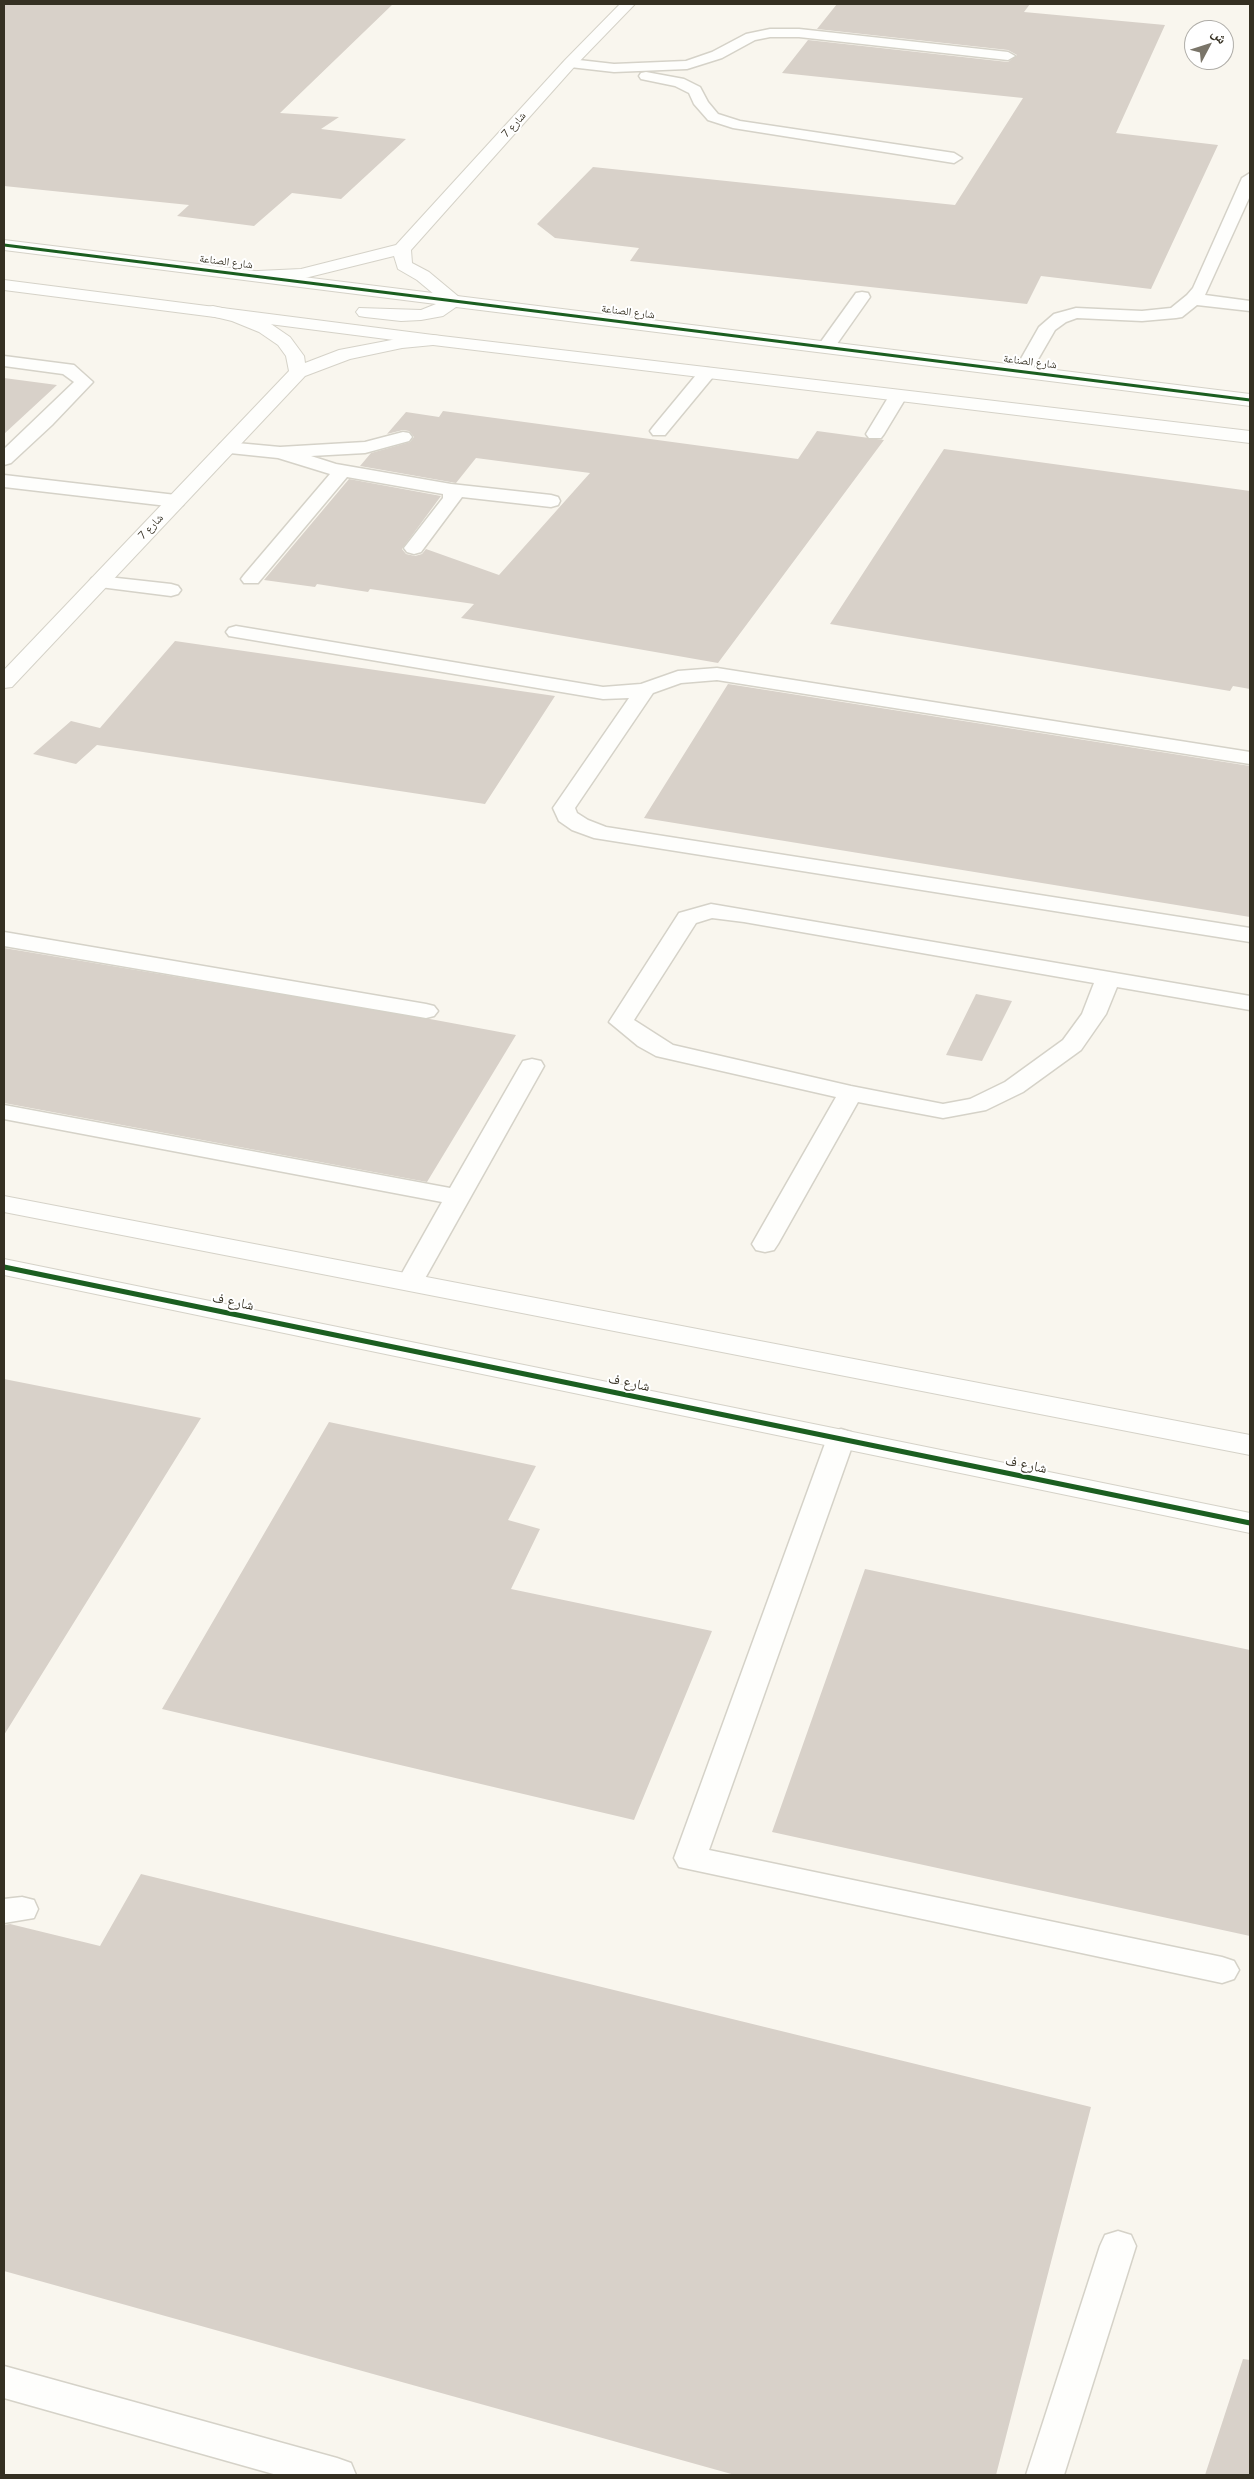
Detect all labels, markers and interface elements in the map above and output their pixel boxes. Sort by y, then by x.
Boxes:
north arrow [1184,20,1234,70]
text: ش [1208,24,1232,47]
street label: شارع 7 [499,109,529,141]
street label: شارع الصناعة [198,252,254,272]
street label: شارع الصناعة [600,302,656,322]
street label: شارع الصناعة [1002,352,1058,372]
street label: شارع 7 [136,512,166,542]
street label: شارع ف [211,1289,255,1315]
street label: شارع ف [607,1370,651,1396]
street label: شارع ف [1004,1452,1048,1478]

